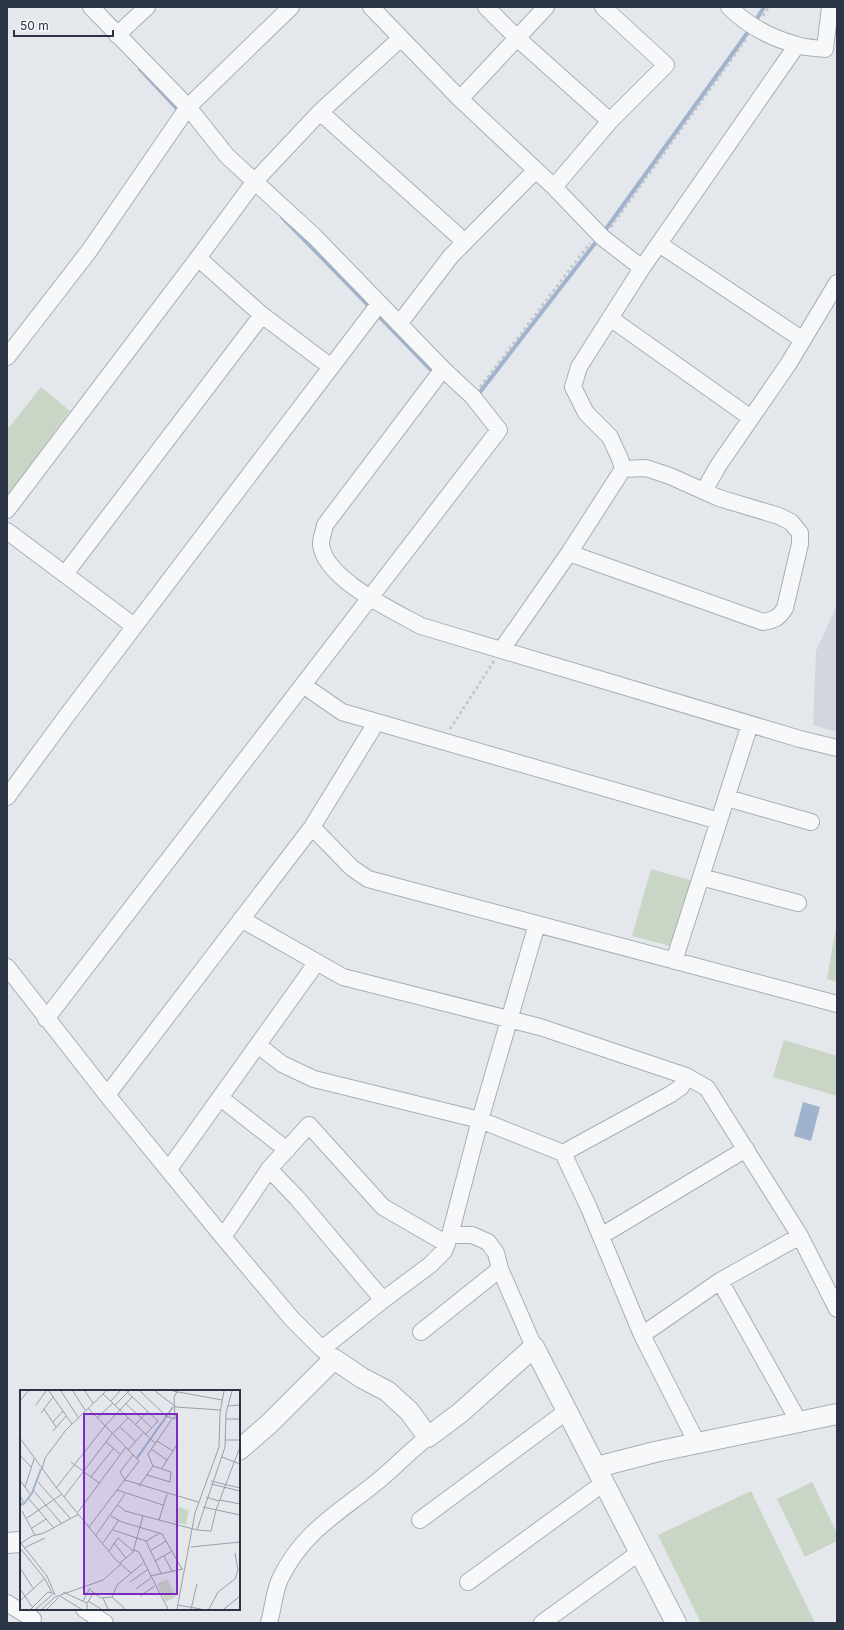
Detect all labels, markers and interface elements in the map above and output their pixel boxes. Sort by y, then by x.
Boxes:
scale bar [14,12,113,38]
text: 50 m [20,18,49,33]
inset map [20,1390,240,1610]

